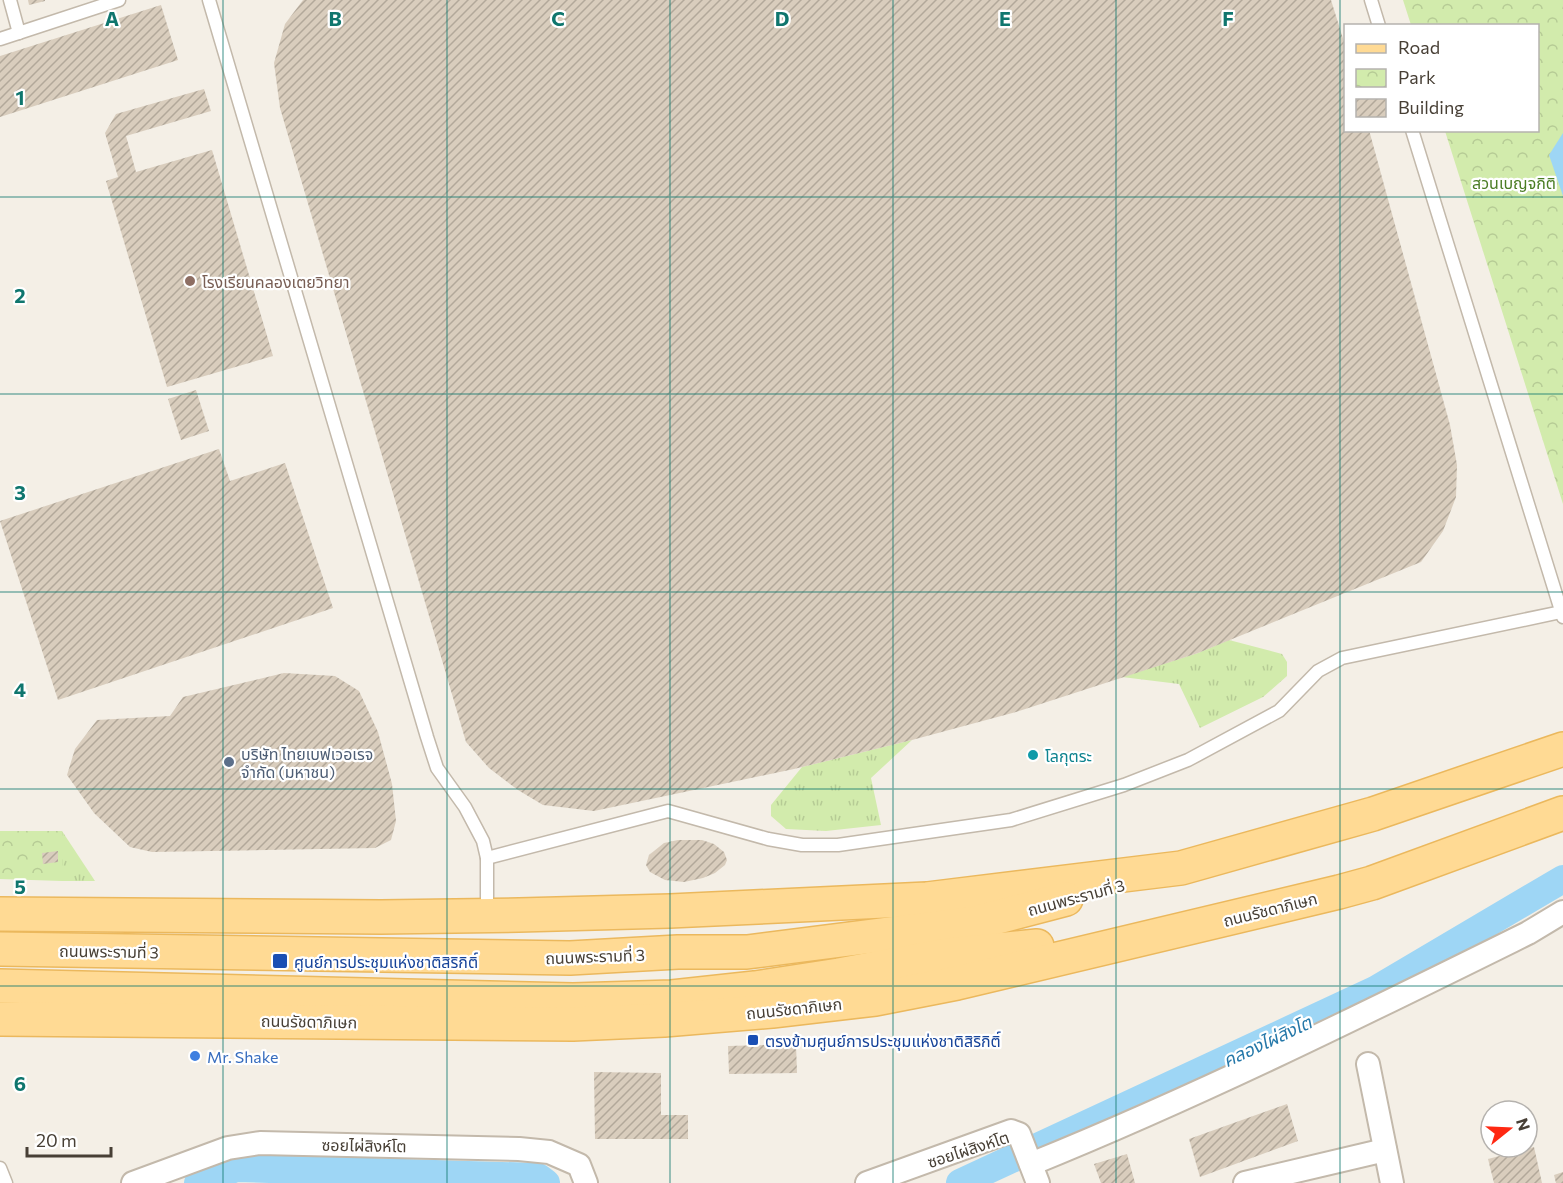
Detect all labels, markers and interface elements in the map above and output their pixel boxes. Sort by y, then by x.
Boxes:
text: A [105,6,119,30]
text: B [328,6,342,30]
text: C [551,6,565,30]
text: D [775,6,789,30]
text: E [999,6,1011,30]
text: F [1222,6,1234,30]
legend [1344,24,1539,132]
text: Road [1398,36,1440,58]
text: Park [1398,66,1436,88]
text: 1 [15,85,25,109]
text: Building [1398,96,1464,118]
park label: สวนเบญจกิติ [1472,173,1556,192]
place label: โรงเรียนคลองเตยวิทยา [202,272,349,291]
marker: โรงเรียนคลองเตยวิทยา [183,274,197,288]
text: 2 [14,283,26,307]
text: 3 [14,480,26,504]
text: 4 [14,677,26,701]
place label: บริษัท ไทยเบฟเวอเรจ จำกัด (มหาชน) [241,744,373,781]
place label: โลกุตระ [1045,746,1092,766]
marker: โลกุตระ [1026,748,1040,762]
marker: บริษัท ไทยเบฟเวอเรจ จำกัด (มหาชน) [222,755,236,769]
text: 5 [14,874,26,898]
street label: ถนนพระรามที่ 3 [1025,874,1127,919]
street label: ถนนรัชดาภิเษก [1221,888,1319,930]
street label: ถนนพระรามที่ 3 [59,940,159,961]
street label: ถนนพระรามที่ 3 [545,944,645,967]
marker: ศูนย์การประชุมแห่งชาติสิริกิติ์ [271,952,289,970]
place label: ศูนย์การประชุมแห่งชาติสิริกิติ์ [294,952,478,972]
street label: ถนนรัชดาภิเษก [745,994,843,1022]
water label: คลองไผ่สิงโต [1219,1010,1316,1071]
street label: ถนนรัชดาภิเษก [261,1011,357,1031]
place label: ตรงข้ามศูนย์การประชุมแห่งชาติสิริกิติ์ [765,1031,1001,1051]
marker: ตรงข้ามศูนย์การประชุมแห่งชาติสิริกิติ์ [746,1033,760,1047]
place label: Mr. Shake [207,1047,278,1066]
marker: Mr. Shake [188,1049,202,1063]
text: 6 [14,1071,26,1095]
north arrow [1479,1099,1539,1159]
text: N [1513,1116,1535,1133]
scale bar [27,1120,111,1158]
street label: ซอยไผ่สิงห์โต [925,1127,1011,1171]
text: 20 m [36,1129,77,1151]
street label: ซอยไผ่สิงห์โต [321,1135,407,1155]

